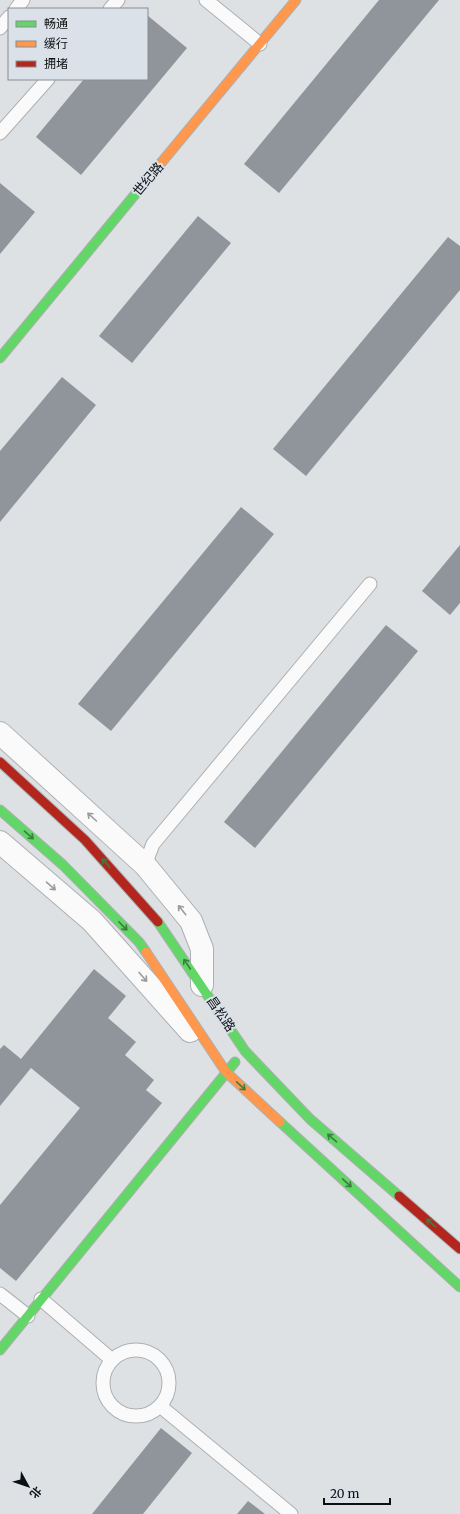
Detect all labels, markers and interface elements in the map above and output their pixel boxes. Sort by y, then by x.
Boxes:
legend [8,8,148,80]
text: 畅通 [44,16,68,31]
text: 缓行 [44,36,68,51]
text: 拥堵 [44,56,68,71]
street label: 世纪路 [129,159,167,199]
one-way arrow [87,812,97,821]
one-way arrow [24,831,35,840]
one-way arrow [101,858,110,868]
one-way arrow [46,881,56,890]
one-way arrow [177,905,186,916]
one-way arrow [118,921,128,931]
one-way arrow [183,959,191,970]
one-way arrow [138,972,147,983]
street label: 昌松路 [203,993,239,1035]
one-way arrow [236,1081,246,1091]
one-way arrow [328,1134,338,1143]
one-way arrow [342,1179,352,1188]
one-way arrow [425,1219,436,1228]
north arrow [8,1466,48,1506]
scale bar [324,1480,390,1506]
text: 北 [27,1484,45,1501]
text: 20 m [330,1486,359,1501]

